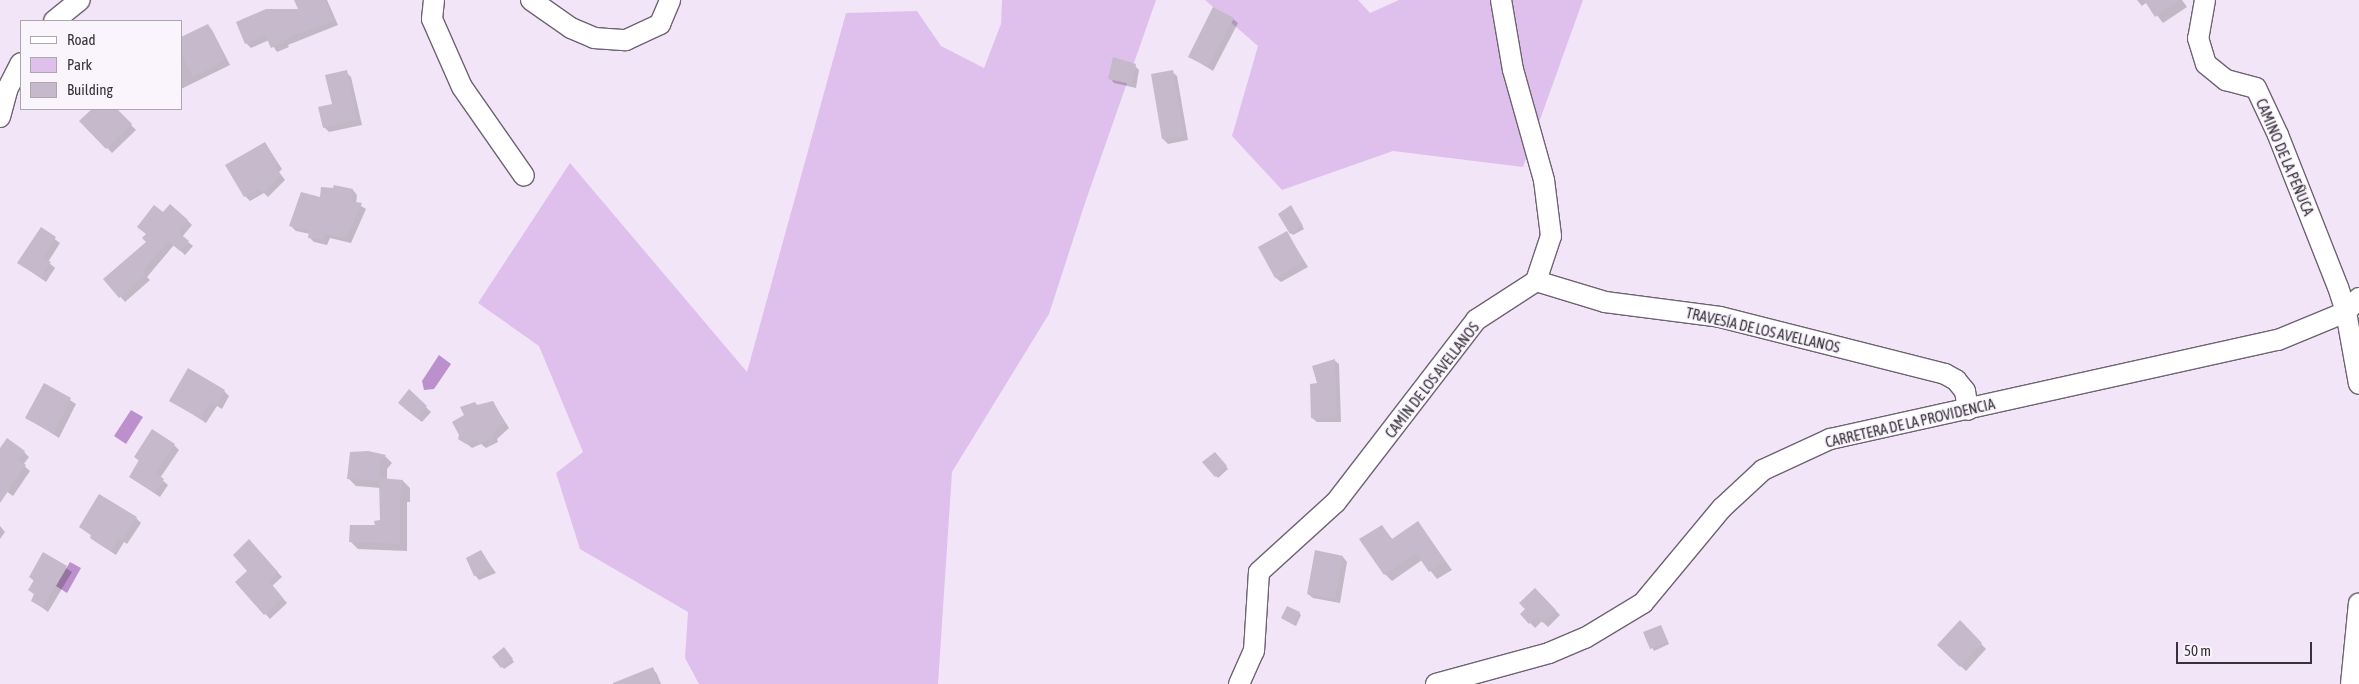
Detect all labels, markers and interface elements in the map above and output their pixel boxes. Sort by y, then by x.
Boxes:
legend [20,20,182,110]
text: Road [67,31,96,48]
text: Park [67,56,92,73]
text: Building [67,81,113,98]
street label: CAMINO DE LA PEÑUCA [2252,96,2318,218]
street label: TRAVESÍA DE LOS AVELLANOS [1684,304,1842,356]
street label: CAMÍN DE LOS AVELLANOS [1381,319,1483,441]
street label: CARRETERA DE LA PROVIDENCIA [1823,395,1997,451]
scale bar [2179,632,2315,664]
text: 50 m [2184,642,2211,659]

